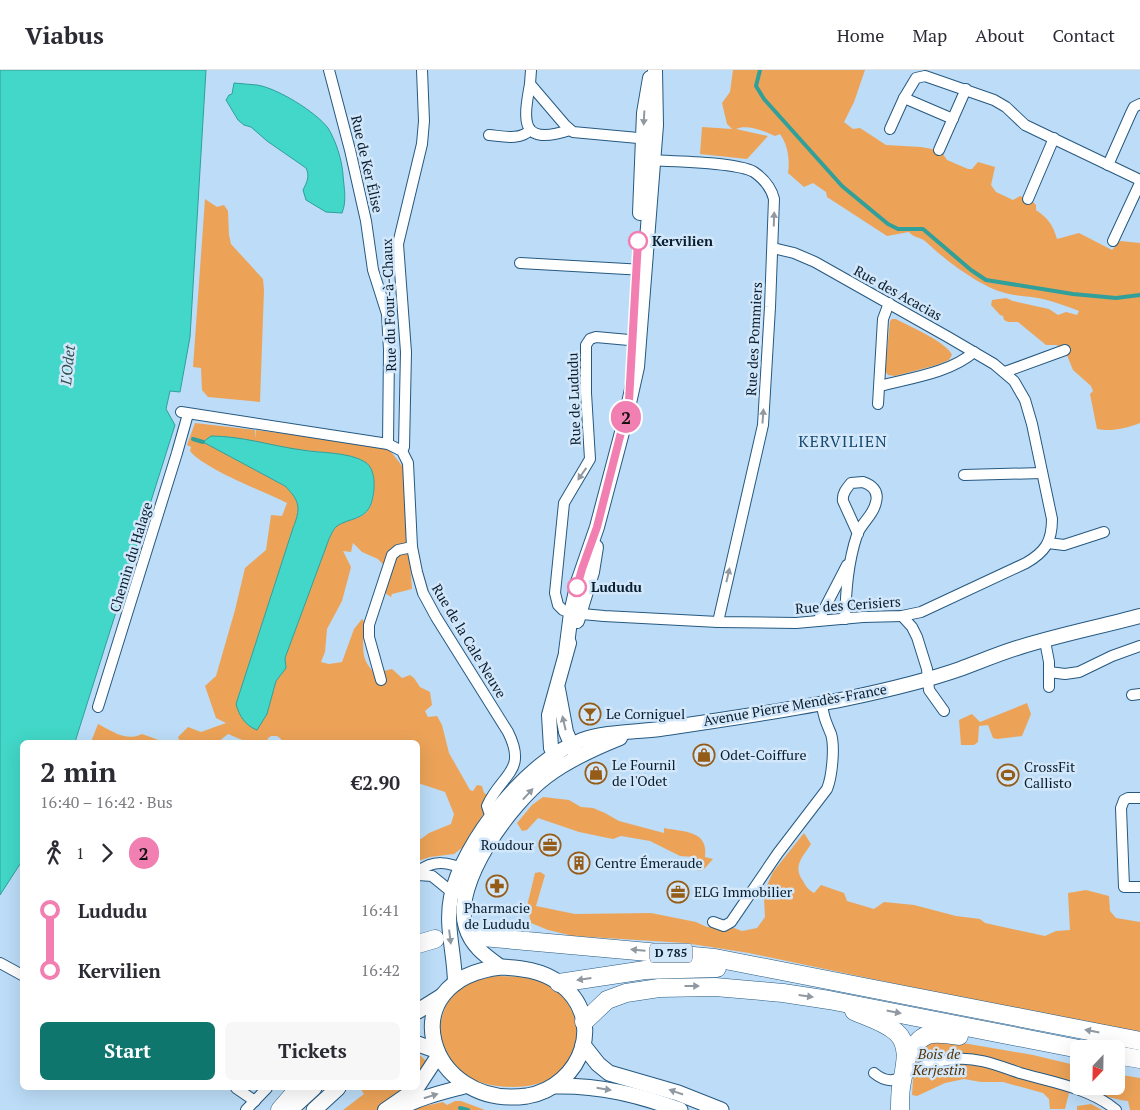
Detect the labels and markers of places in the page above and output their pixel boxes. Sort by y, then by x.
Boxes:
marker: Kervilien [628,231,648,251]
place label: Kervilien [652,231,713,250]
marker: Lududu [567,577,587,597]
place label: Lududu [591,577,642,596]
bar icon: Le Corniguel [578,702,602,726]
place label: Le Corniguel [606,704,685,723]
shop icon: Odet-Coiffure [692,743,716,767]
place label: Odet-Coiffure [720,745,806,764]
place label: Le Fournil de l'Odet [612,755,676,790]
place label: CrossFit Callisto [1024,757,1076,792]
shop icon: Le Fournil de l'Odet [584,761,608,785]
sports icon: CrossFit Callisto [996,763,1020,787]
office icon: Roudour [538,833,562,857]
place label: Roudour [481,835,535,854]
building icon: Centre Émeraude [567,851,591,875]
place label: Centre Émeraude [595,853,703,872]
pharmacy icon: Pharmacie de Lududu [485,874,509,898]
office icon: ELG Immobilier [666,880,690,904]
place label: ELG Immobilier [694,882,793,901]
place label: Pharmacie de Lududu [464,898,530,933]

